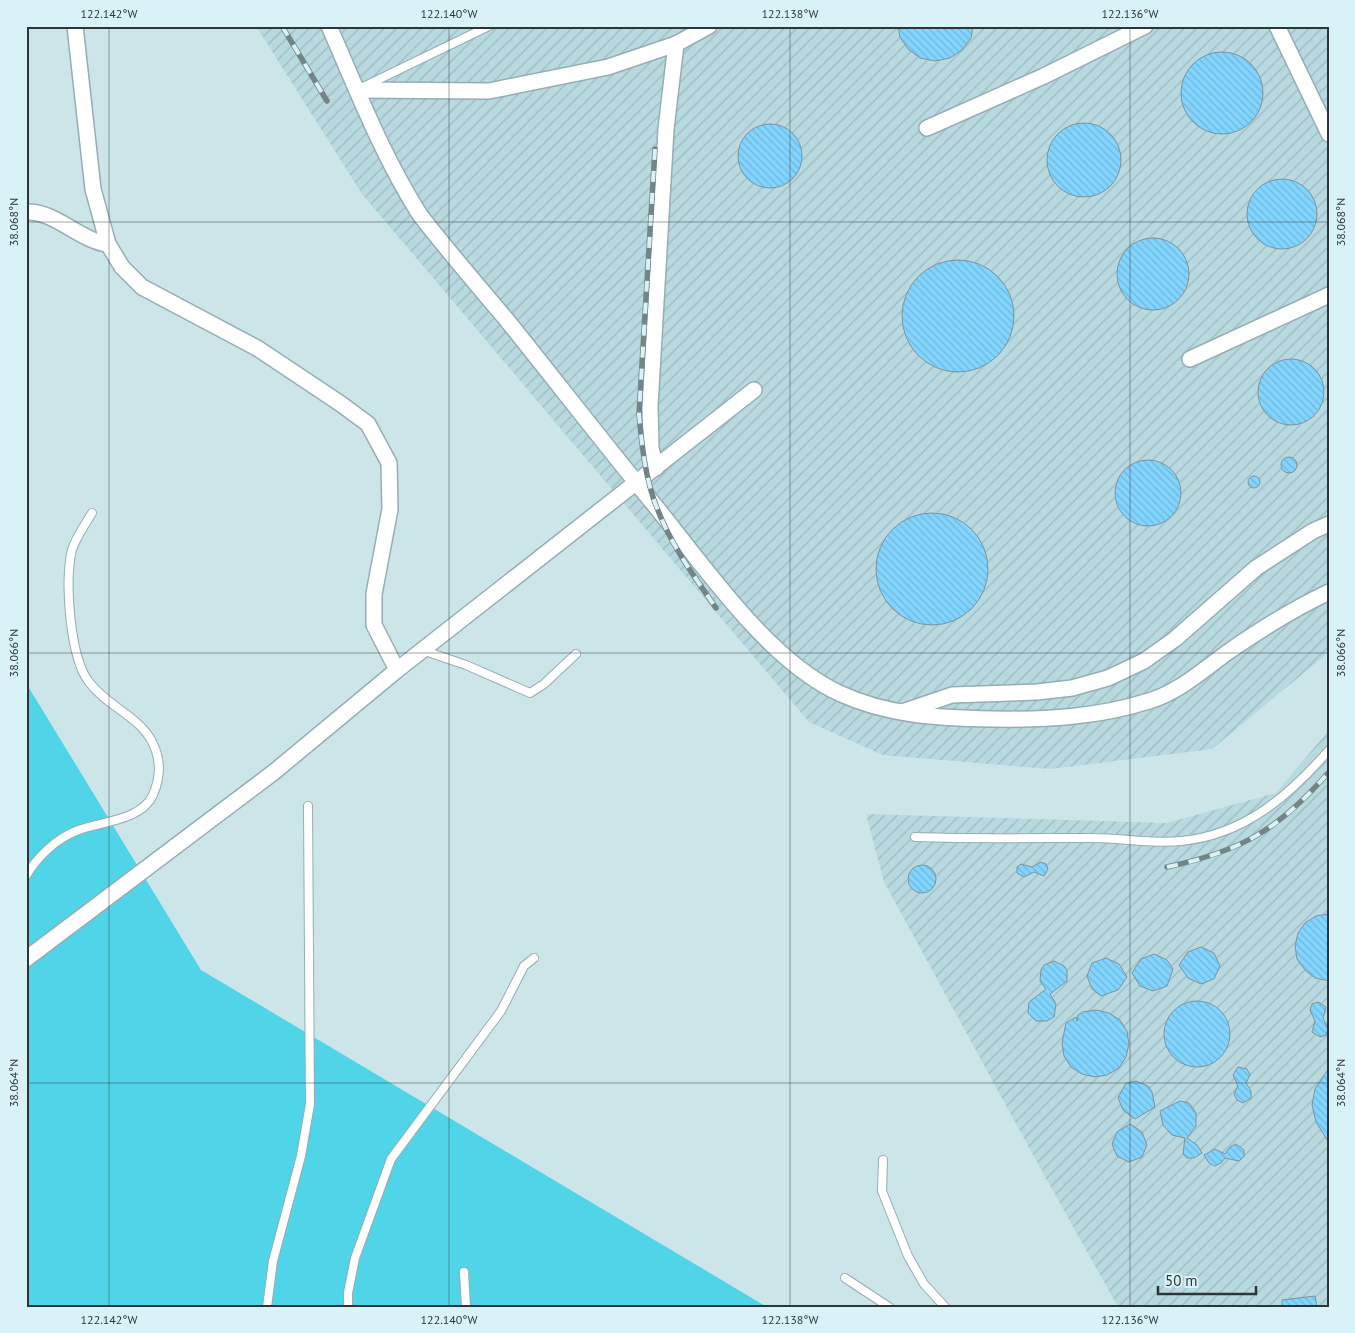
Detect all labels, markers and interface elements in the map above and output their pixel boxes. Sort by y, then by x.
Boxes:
text: 122.142°W [81,6,137,21]
text: 122.140°W [421,6,477,21]
text: 122.138°W [762,6,818,21]
text: 122.136°W [1102,6,1158,21]
text: 38.068°N [6,198,21,246]
text: 38.068°N [1333,198,1348,246]
text: 38.066°N [6,629,21,677]
text: 38.066°N [1333,629,1348,677]
text: 38.064°N [6,1059,21,1107]
text: 38.064°N [1333,1059,1348,1107]
scale bar [1158,1263,1255,1295]
text: 50 m [1165,1271,1198,1290]
text: 122.142°W [81,1312,137,1327]
text: 122.140°W [421,1312,477,1327]
text: 122.138°W [762,1312,818,1327]
text: 122.136°W [1102,1312,1158,1327]

